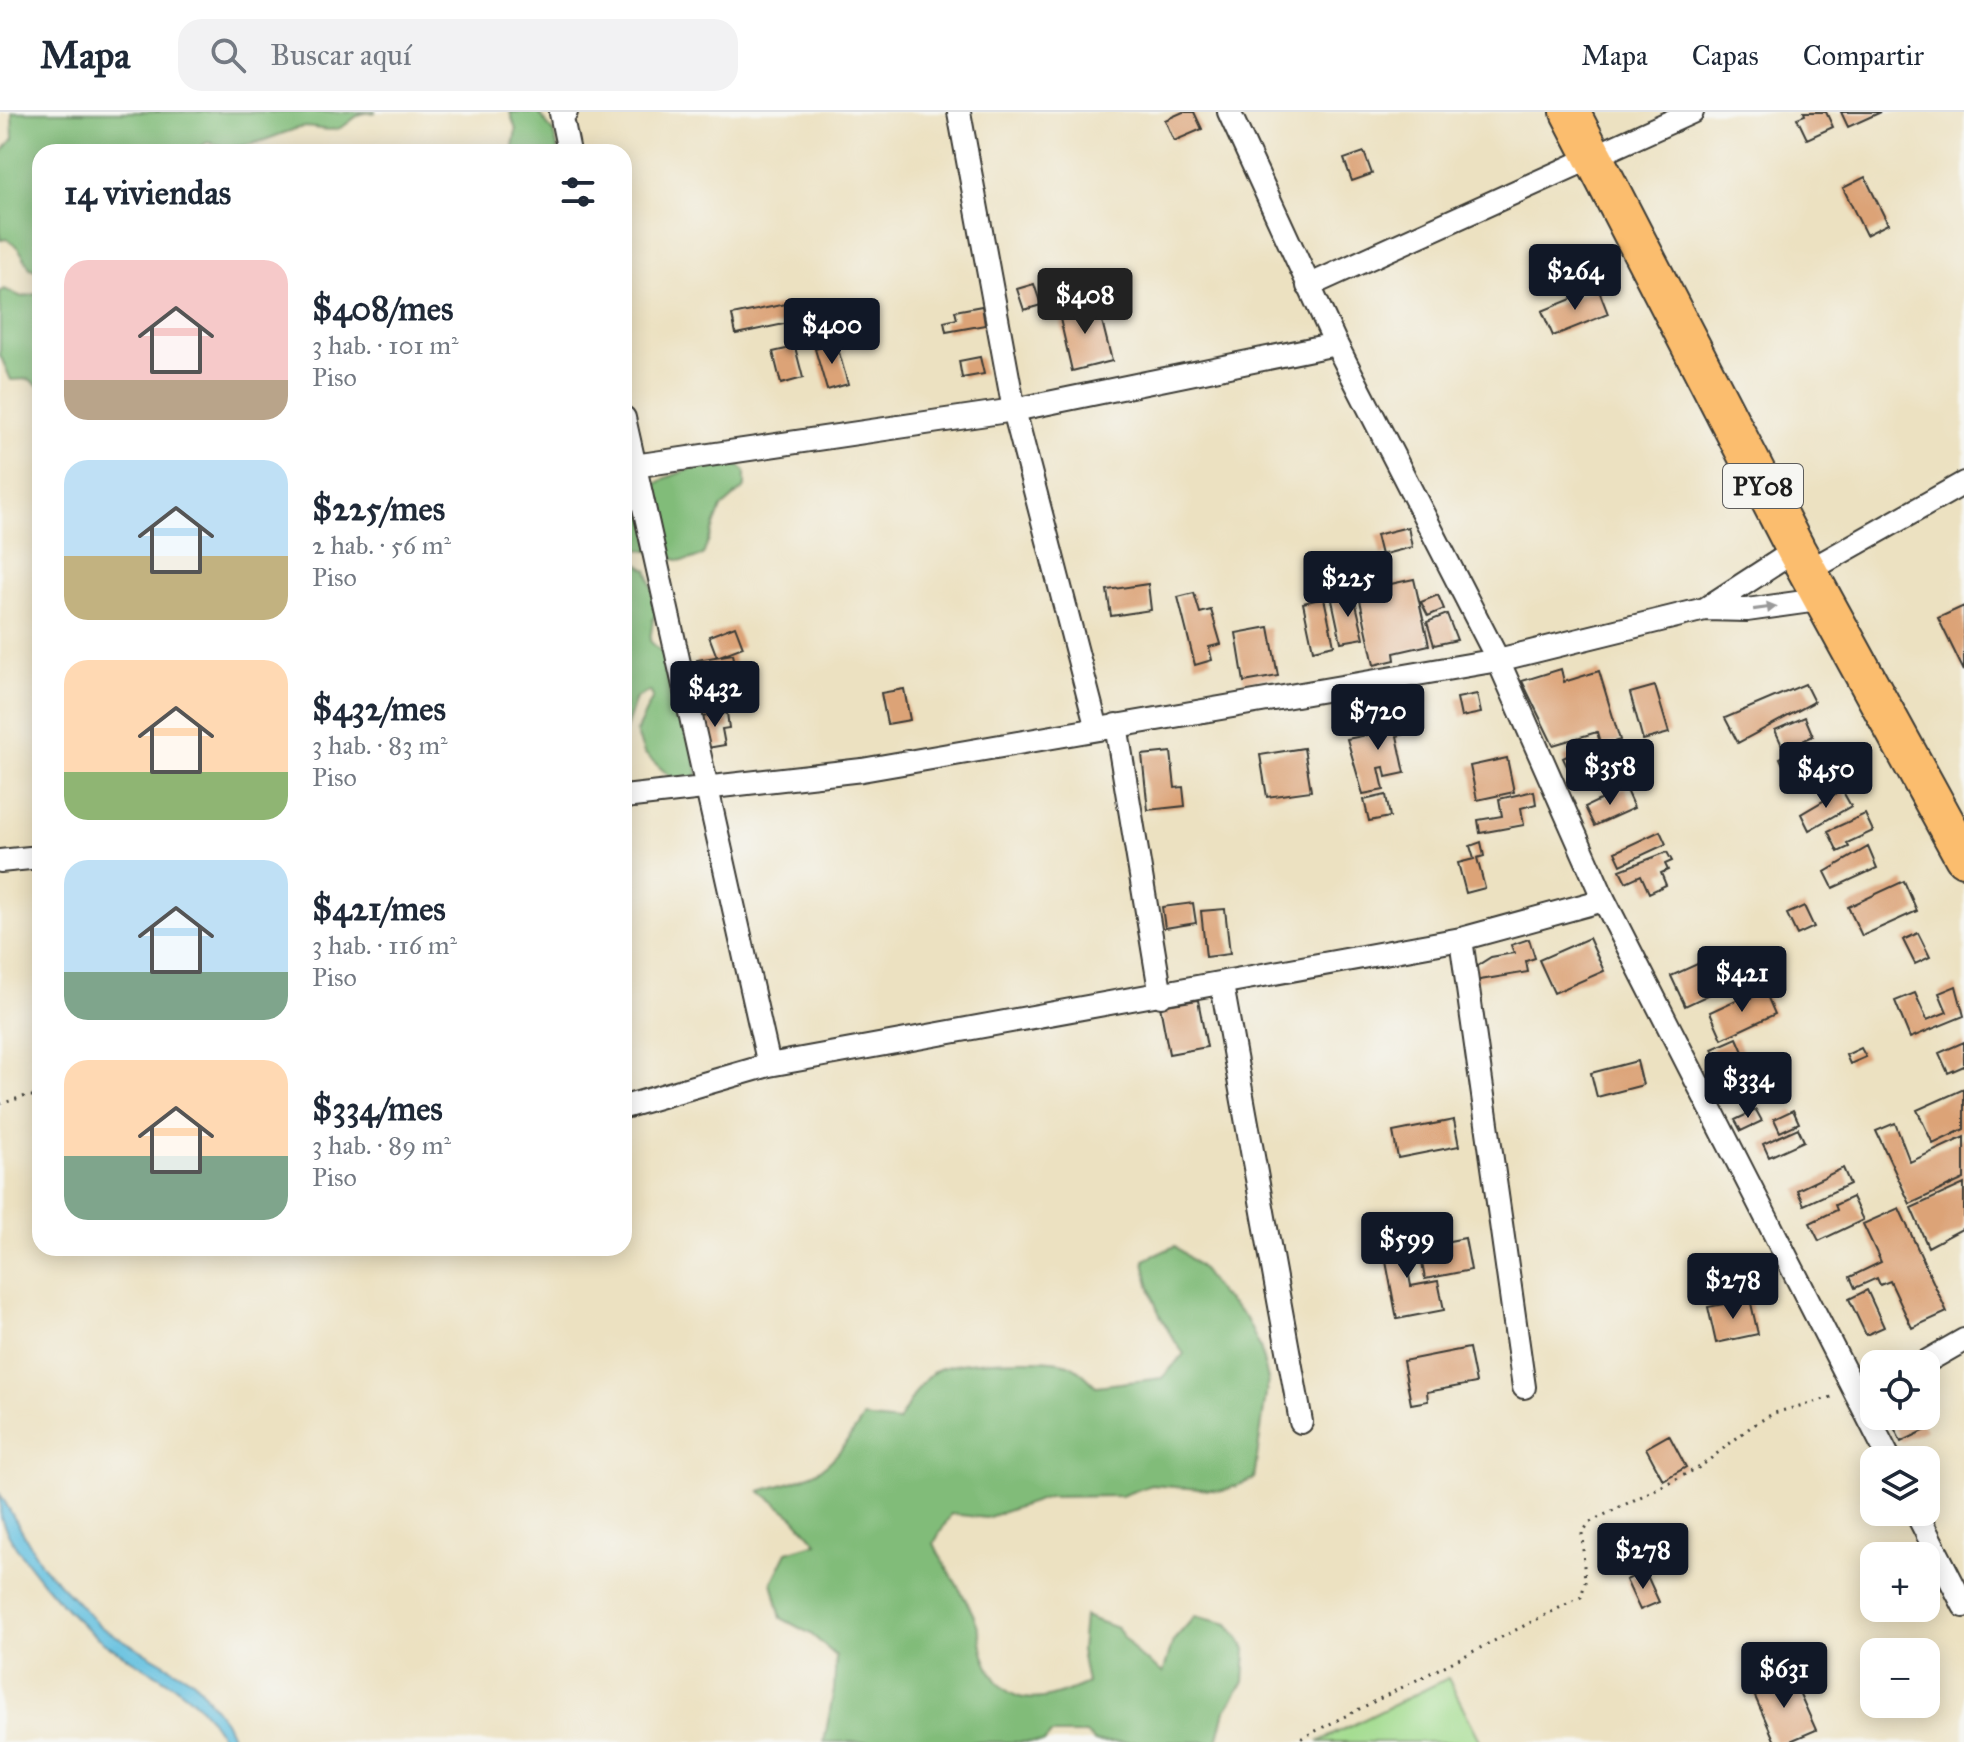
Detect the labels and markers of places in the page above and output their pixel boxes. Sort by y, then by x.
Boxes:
pin: $264 [1528,244,1622,312]
pin: $408 [1038,268,1132,336]
pin: $400 [785,298,879,366]
pin: $225 [1301,551,1395,619]
pin: $432 [668,661,762,729]
pin: $720 [1331,684,1425,752]
pin: $358 [1563,739,1657,807]
pin: $450 [1779,742,1873,810]
pin: $421 [1695,946,1789,1014]
pin: $334 [1701,1052,1795,1120]
pin: $599 [1360,1212,1454,1280]
pin: $278 [1686,1253,1780,1321]
pin: $278 [1596,1523,1690,1591]
pin: $631 [1737,1642,1831,1710]

